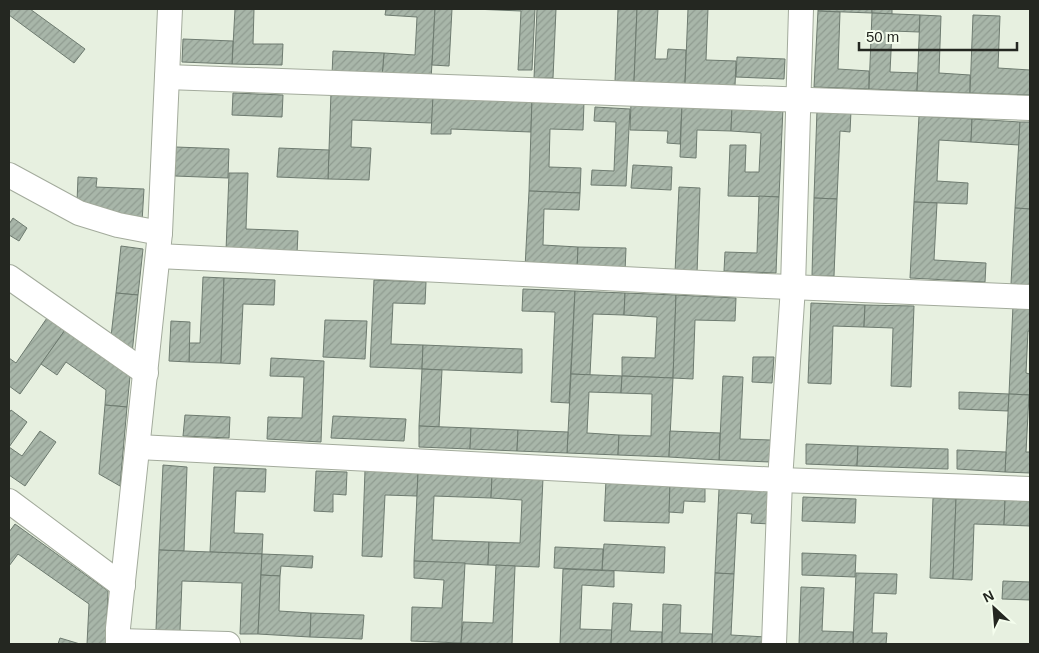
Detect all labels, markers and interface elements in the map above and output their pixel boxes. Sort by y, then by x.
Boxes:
scale bar [859,20,1016,52]
text: 50 m [866,28,899,45]
north arrow [969,583,1019,633]
text: N [980,587,996,606]

